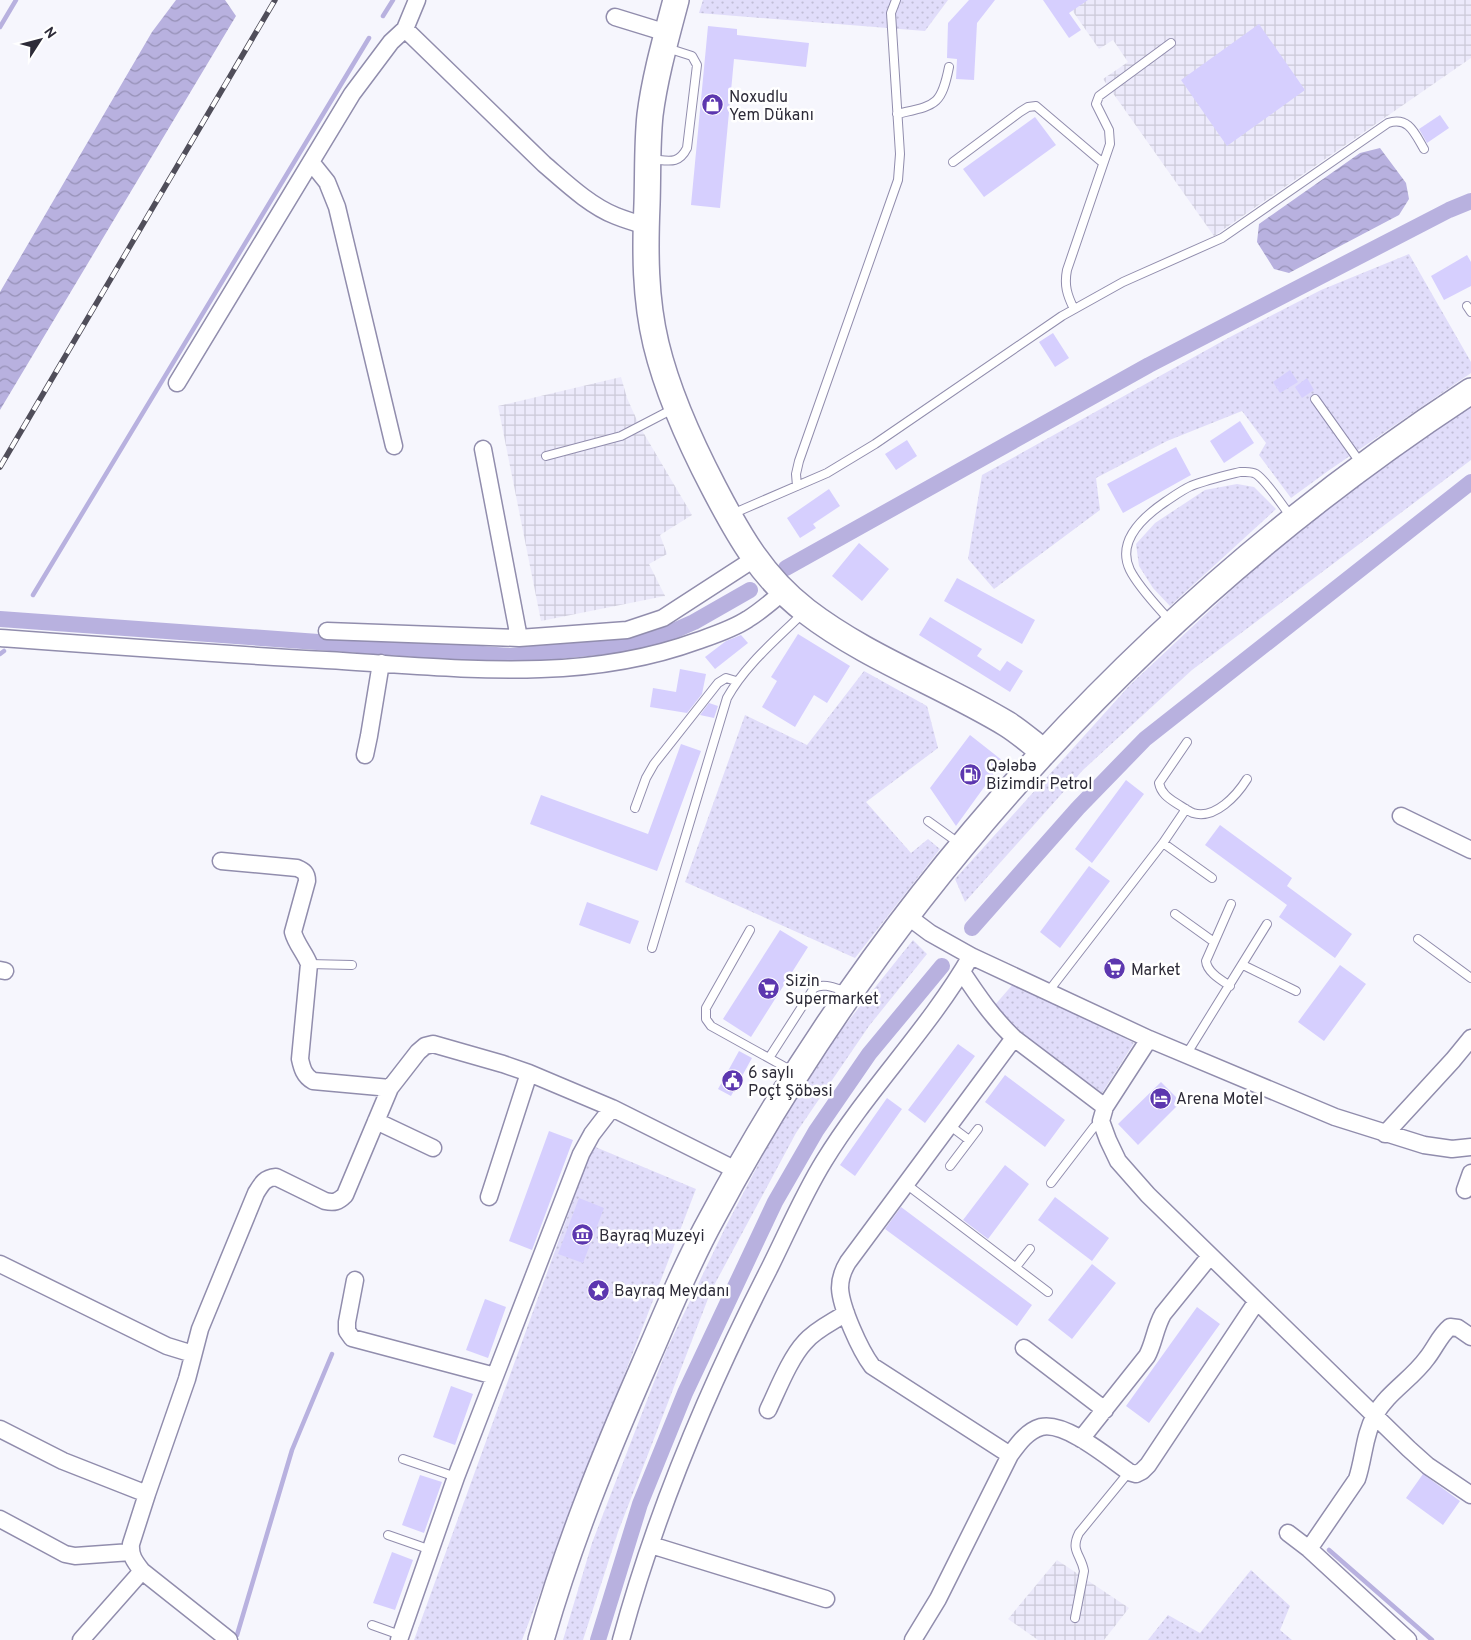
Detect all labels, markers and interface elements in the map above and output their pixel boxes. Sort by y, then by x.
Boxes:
north arrow [15,15,65,65]
text: N [39,24,59,42]
place label: Noxudlu Yem Dükanı [729,88,814,126]
shop icon: Noxudlu Yem Dükanı [701,93,725,117]
place label: Qələbə Bizimdir Petrol [986,757,1092,795]
fuel station icon: Qələbə Bizimdir Petrol [958,762,982,786]
supermarket icon: Market [1103,957,1127,981]
place label: Market [1131,961,1181,981]
place label: Sizin Supermarket [785,972,879,1010]
supermarket icon: Sizin Supermarket [757,977,781,1001]
place label: 6 saylı Poçt Şöbəsi [748,1064,833,1102]
public building icon: 6 saylı Poçt Şöbəsi [720,1069,744,1093]
hotel icon: Arena Motel [1148,1086,1172,1110]
place label: Arena Motel [1176,1090,1263,1110]
museum icon: Bayraq Muzeyi [571,1223,595,1247]
place label: Bayraq Muzeyi [599,1227,705,1247]
place icon: Bayraq Meydanı [586,1278,610,1302]
place label: Bayraq Meydanı [614,1282,729,1302]

